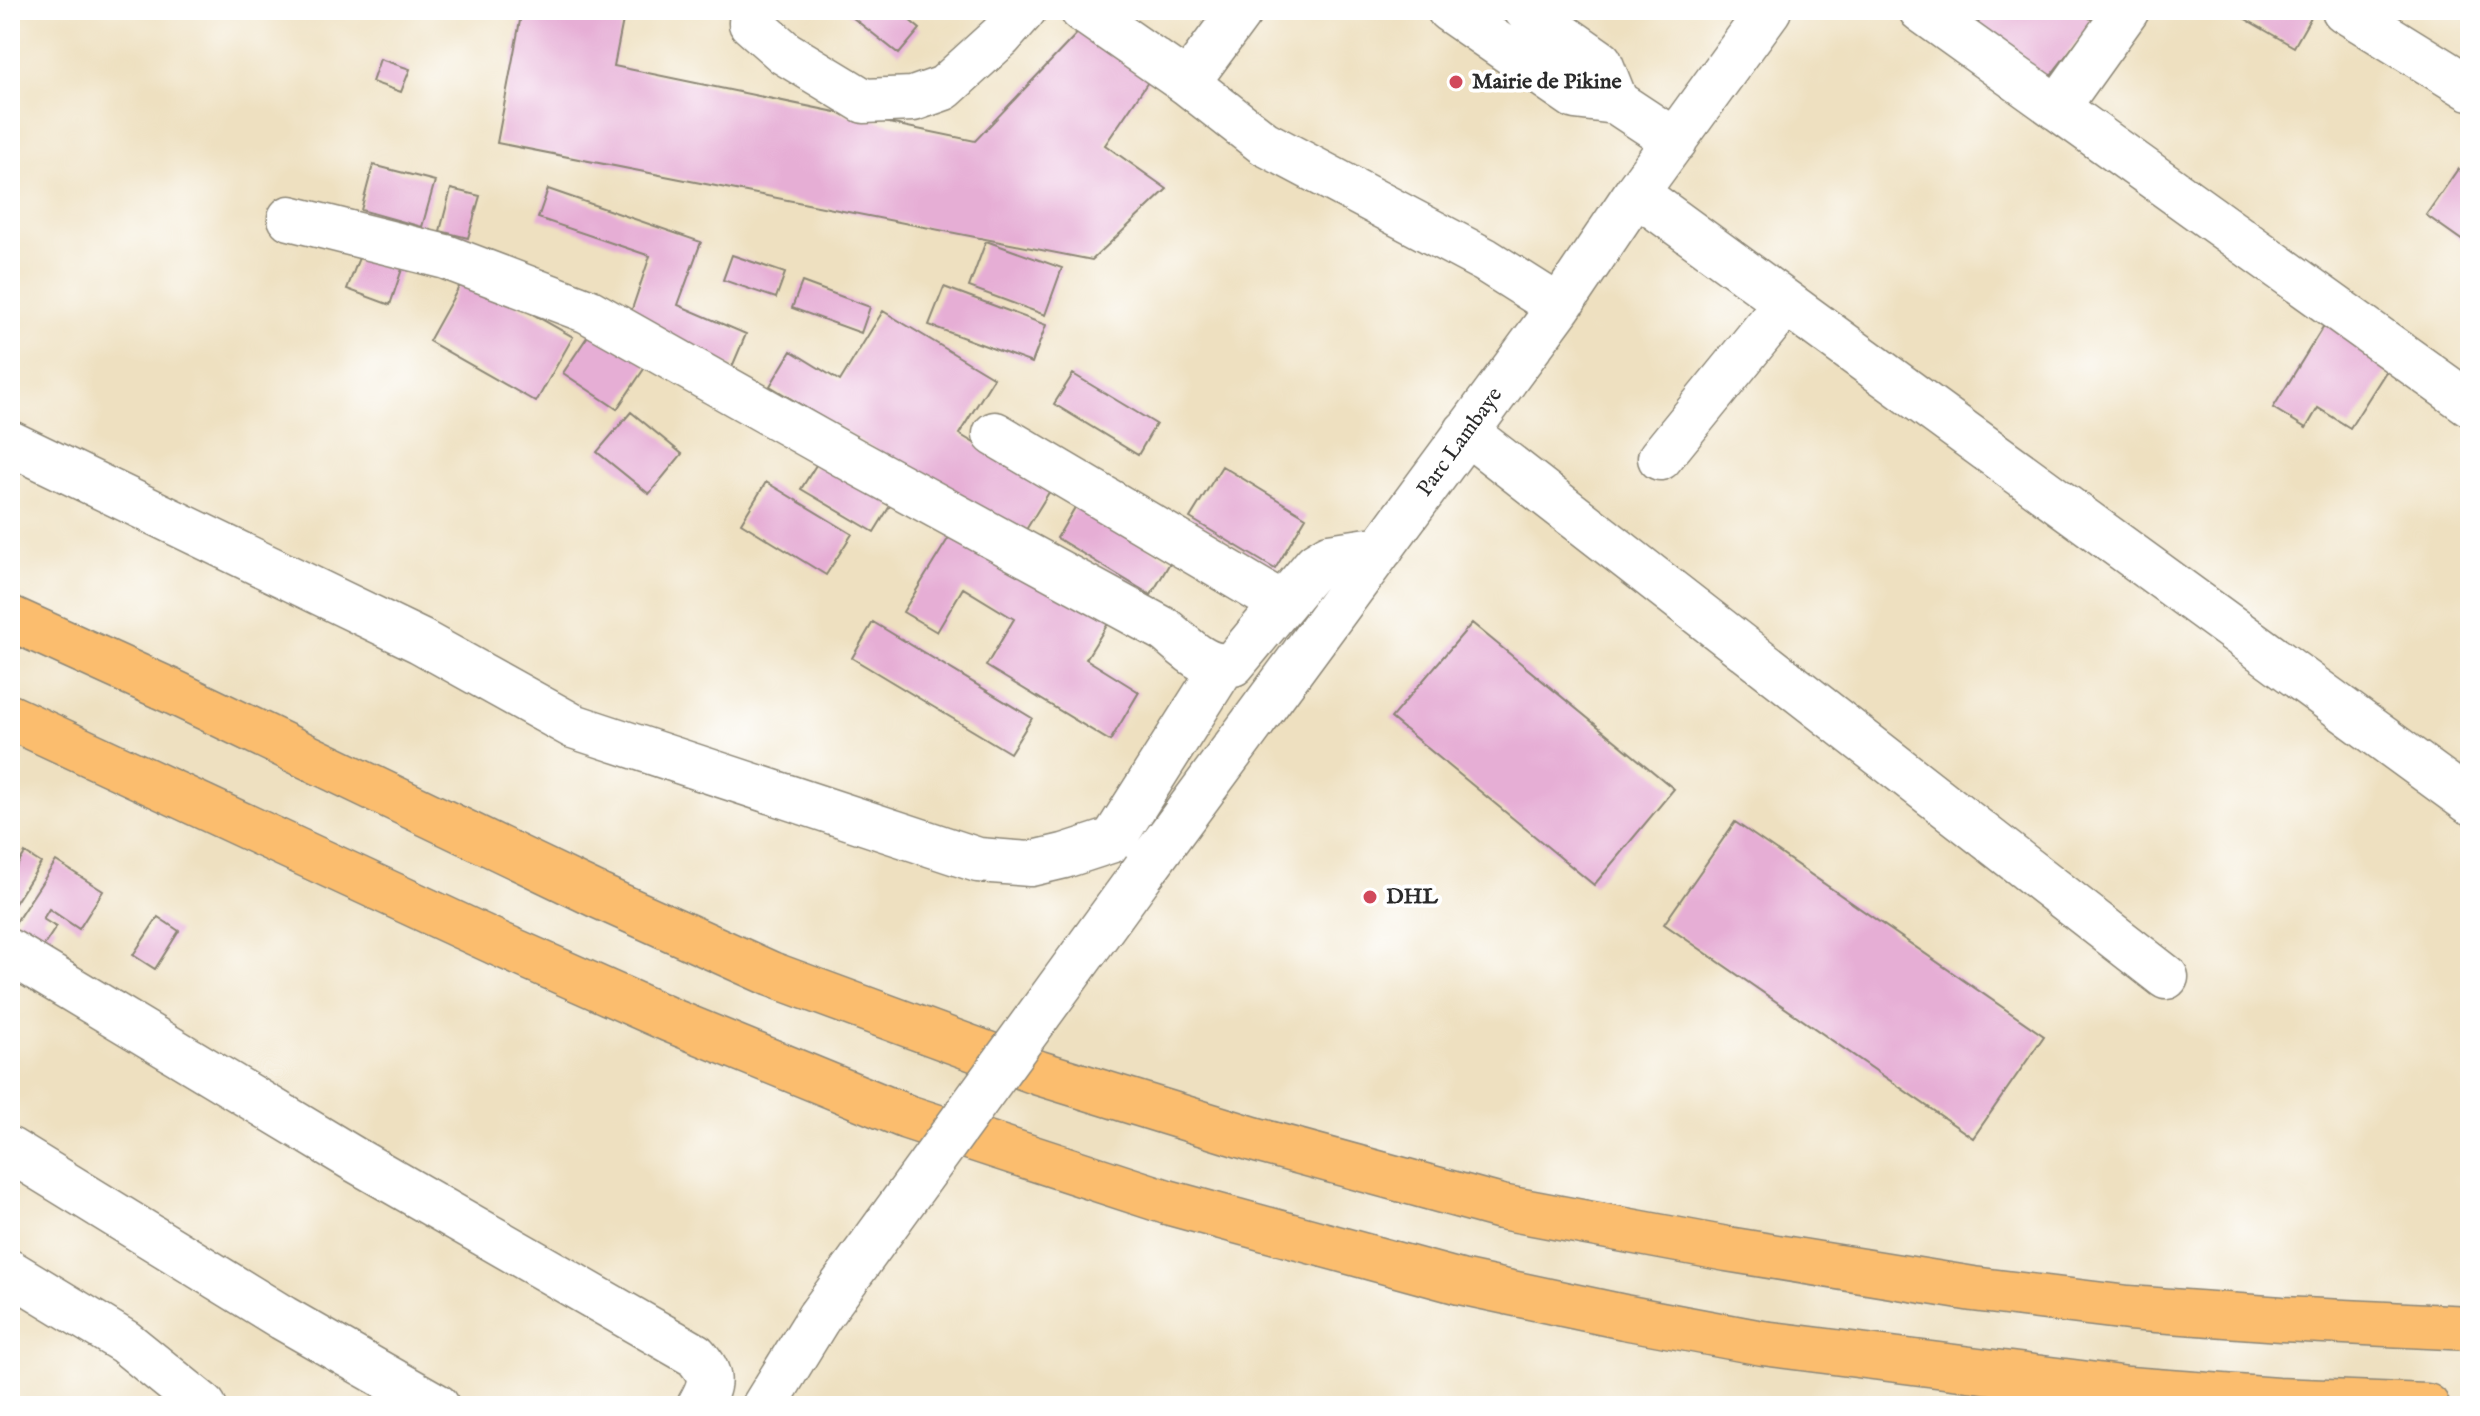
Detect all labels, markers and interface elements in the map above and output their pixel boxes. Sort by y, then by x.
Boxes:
place label: Mairie de Pikine [1472,68,1622,96]
marker: Mairie de Pikine [1447,73,1465,91]
street label: Parc Lambaye [1411,382,1509,502]
place label: DHL [1386,883,1439,911]
marker: DHL [1361,888,1379,906]

